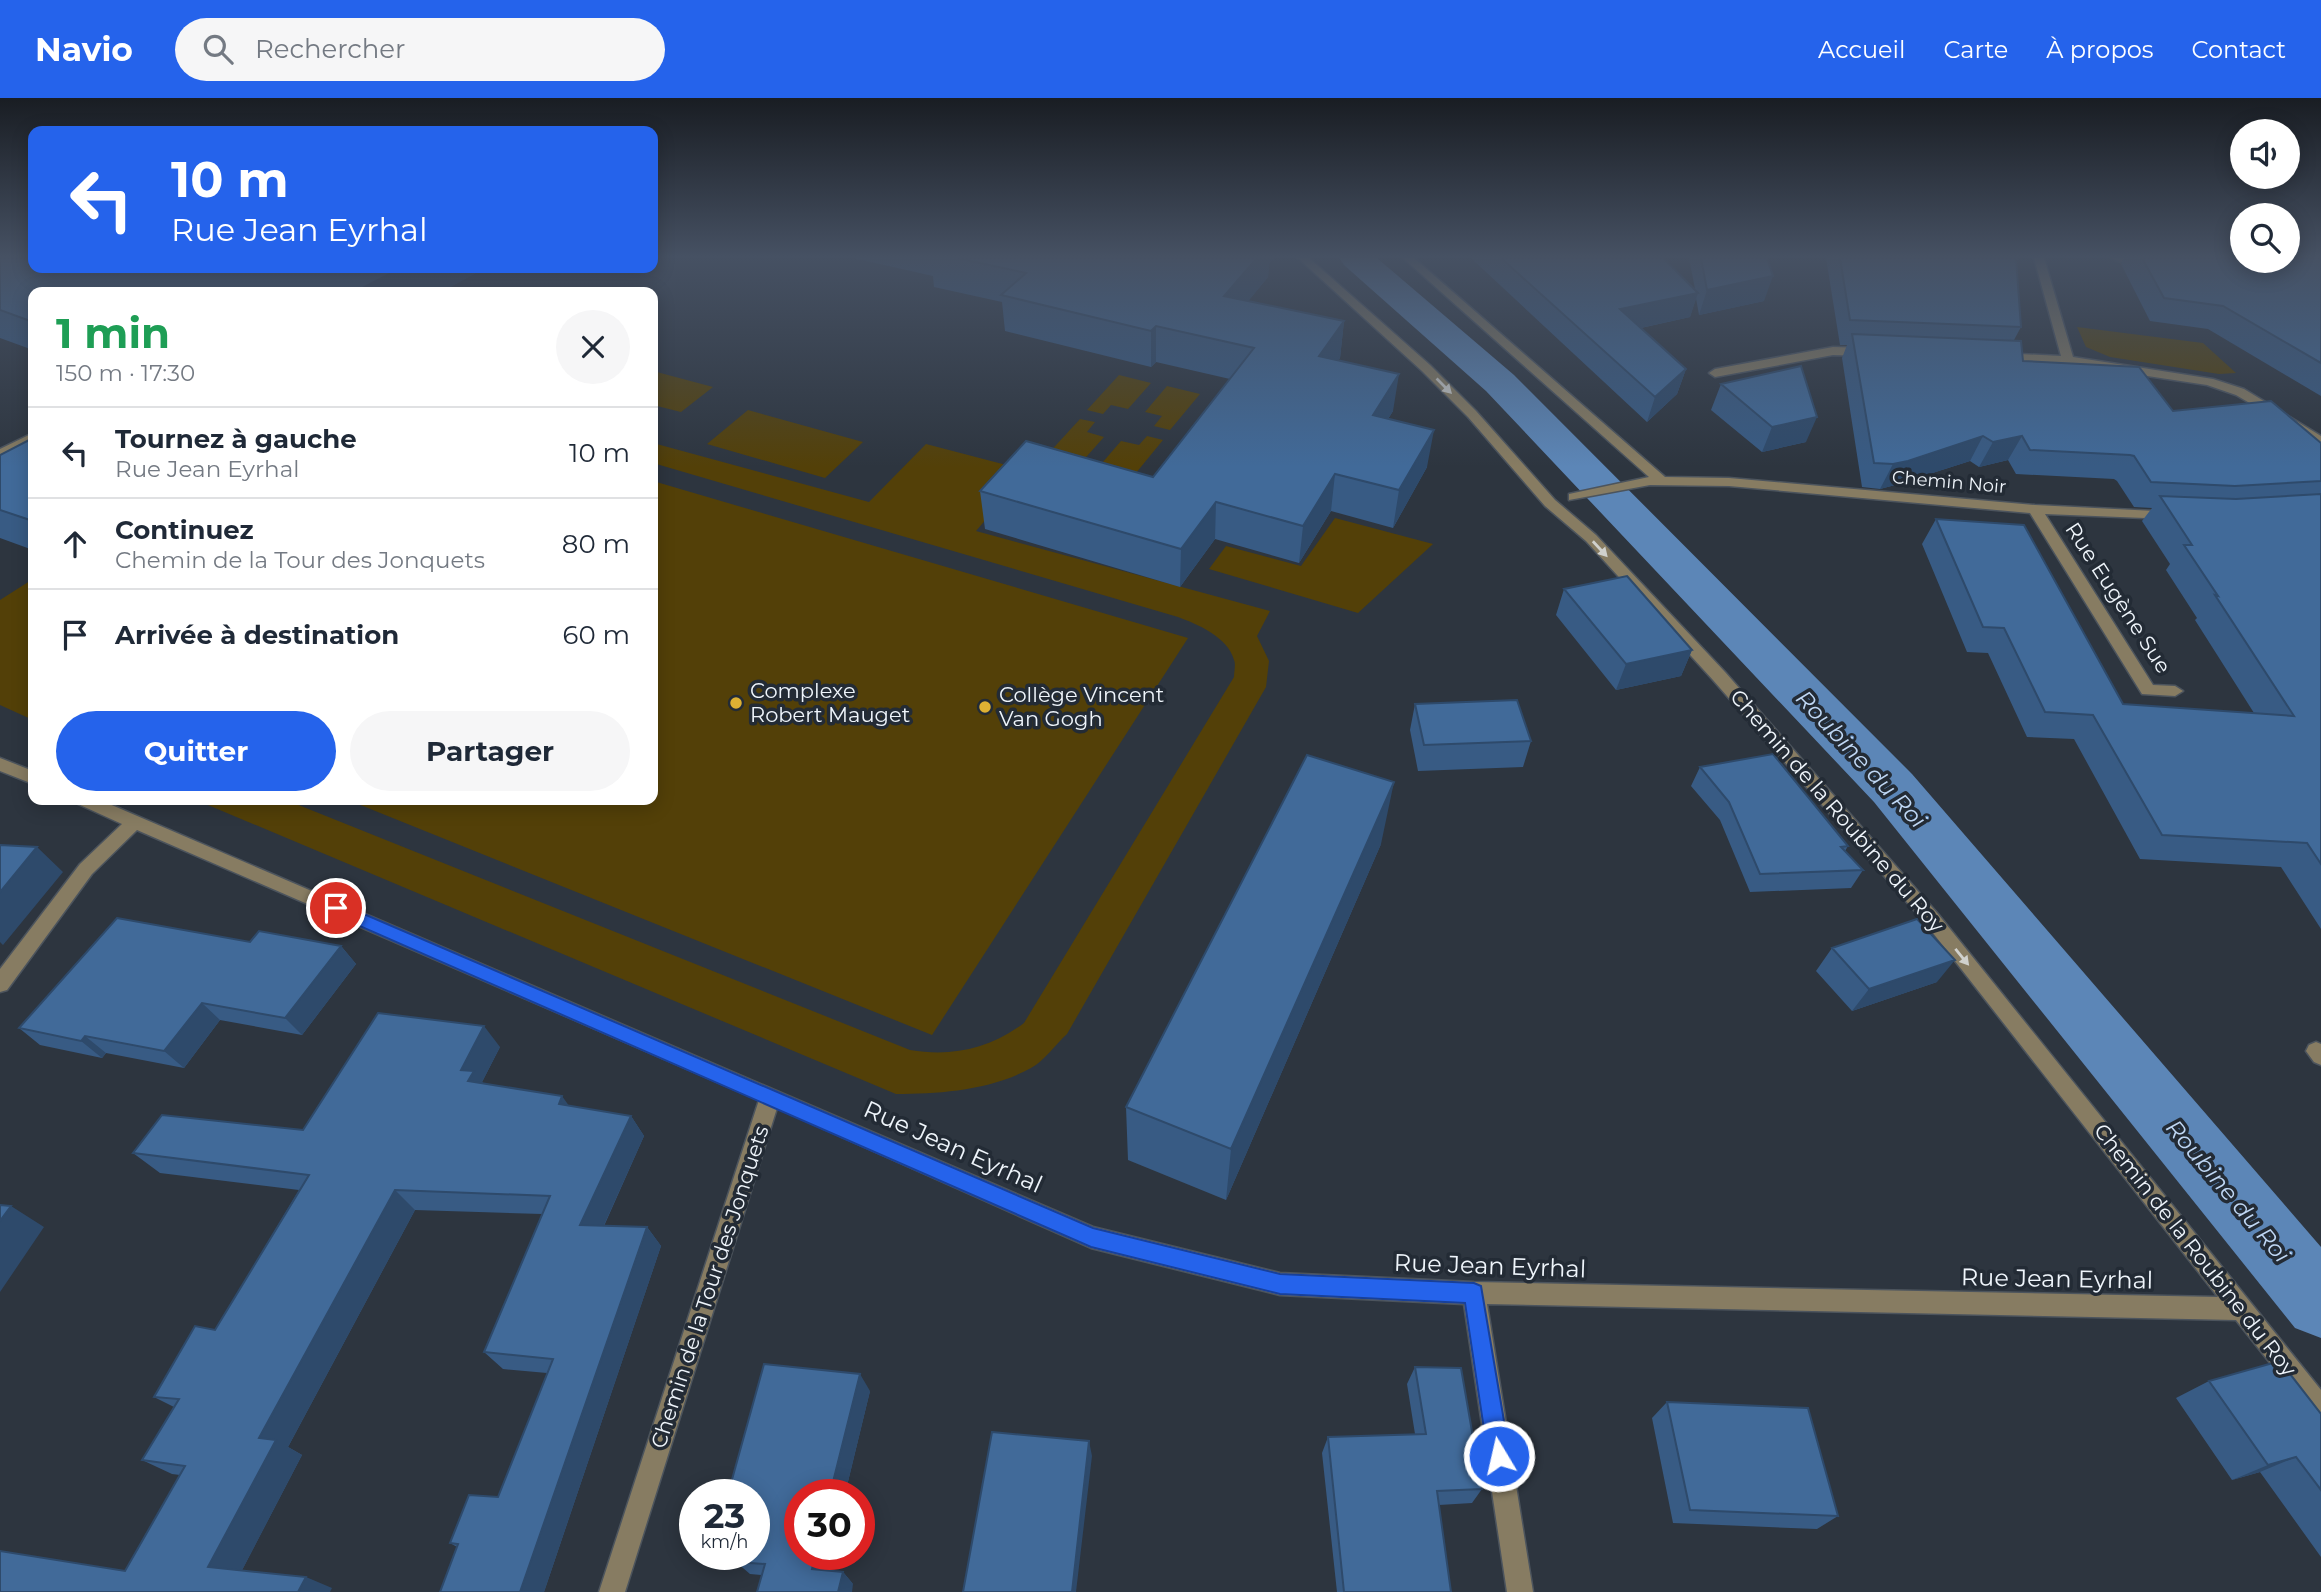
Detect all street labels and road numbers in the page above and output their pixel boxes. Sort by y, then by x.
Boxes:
street label: Chemin Noir [1891,466,2007,498]
street label: Rue Eugène Sue [2060,518,2176,678]
street label: Chemin de la Roubine du Roy [1725,684,1950,938]
street label: Rue Jean Eyrhal [859,1094,1047,1199]
street label: Chemin de la Roubine du Roy [2089,1119,2302,1381]
street label: Chemin de la Tour des Jonquets [645,1122,774,1451]
street label: Rue Jean Eyrhal [1393,1248,1587,1283]
street label: Rue Jean Eyrhal [1961,1262,2153,1295]

